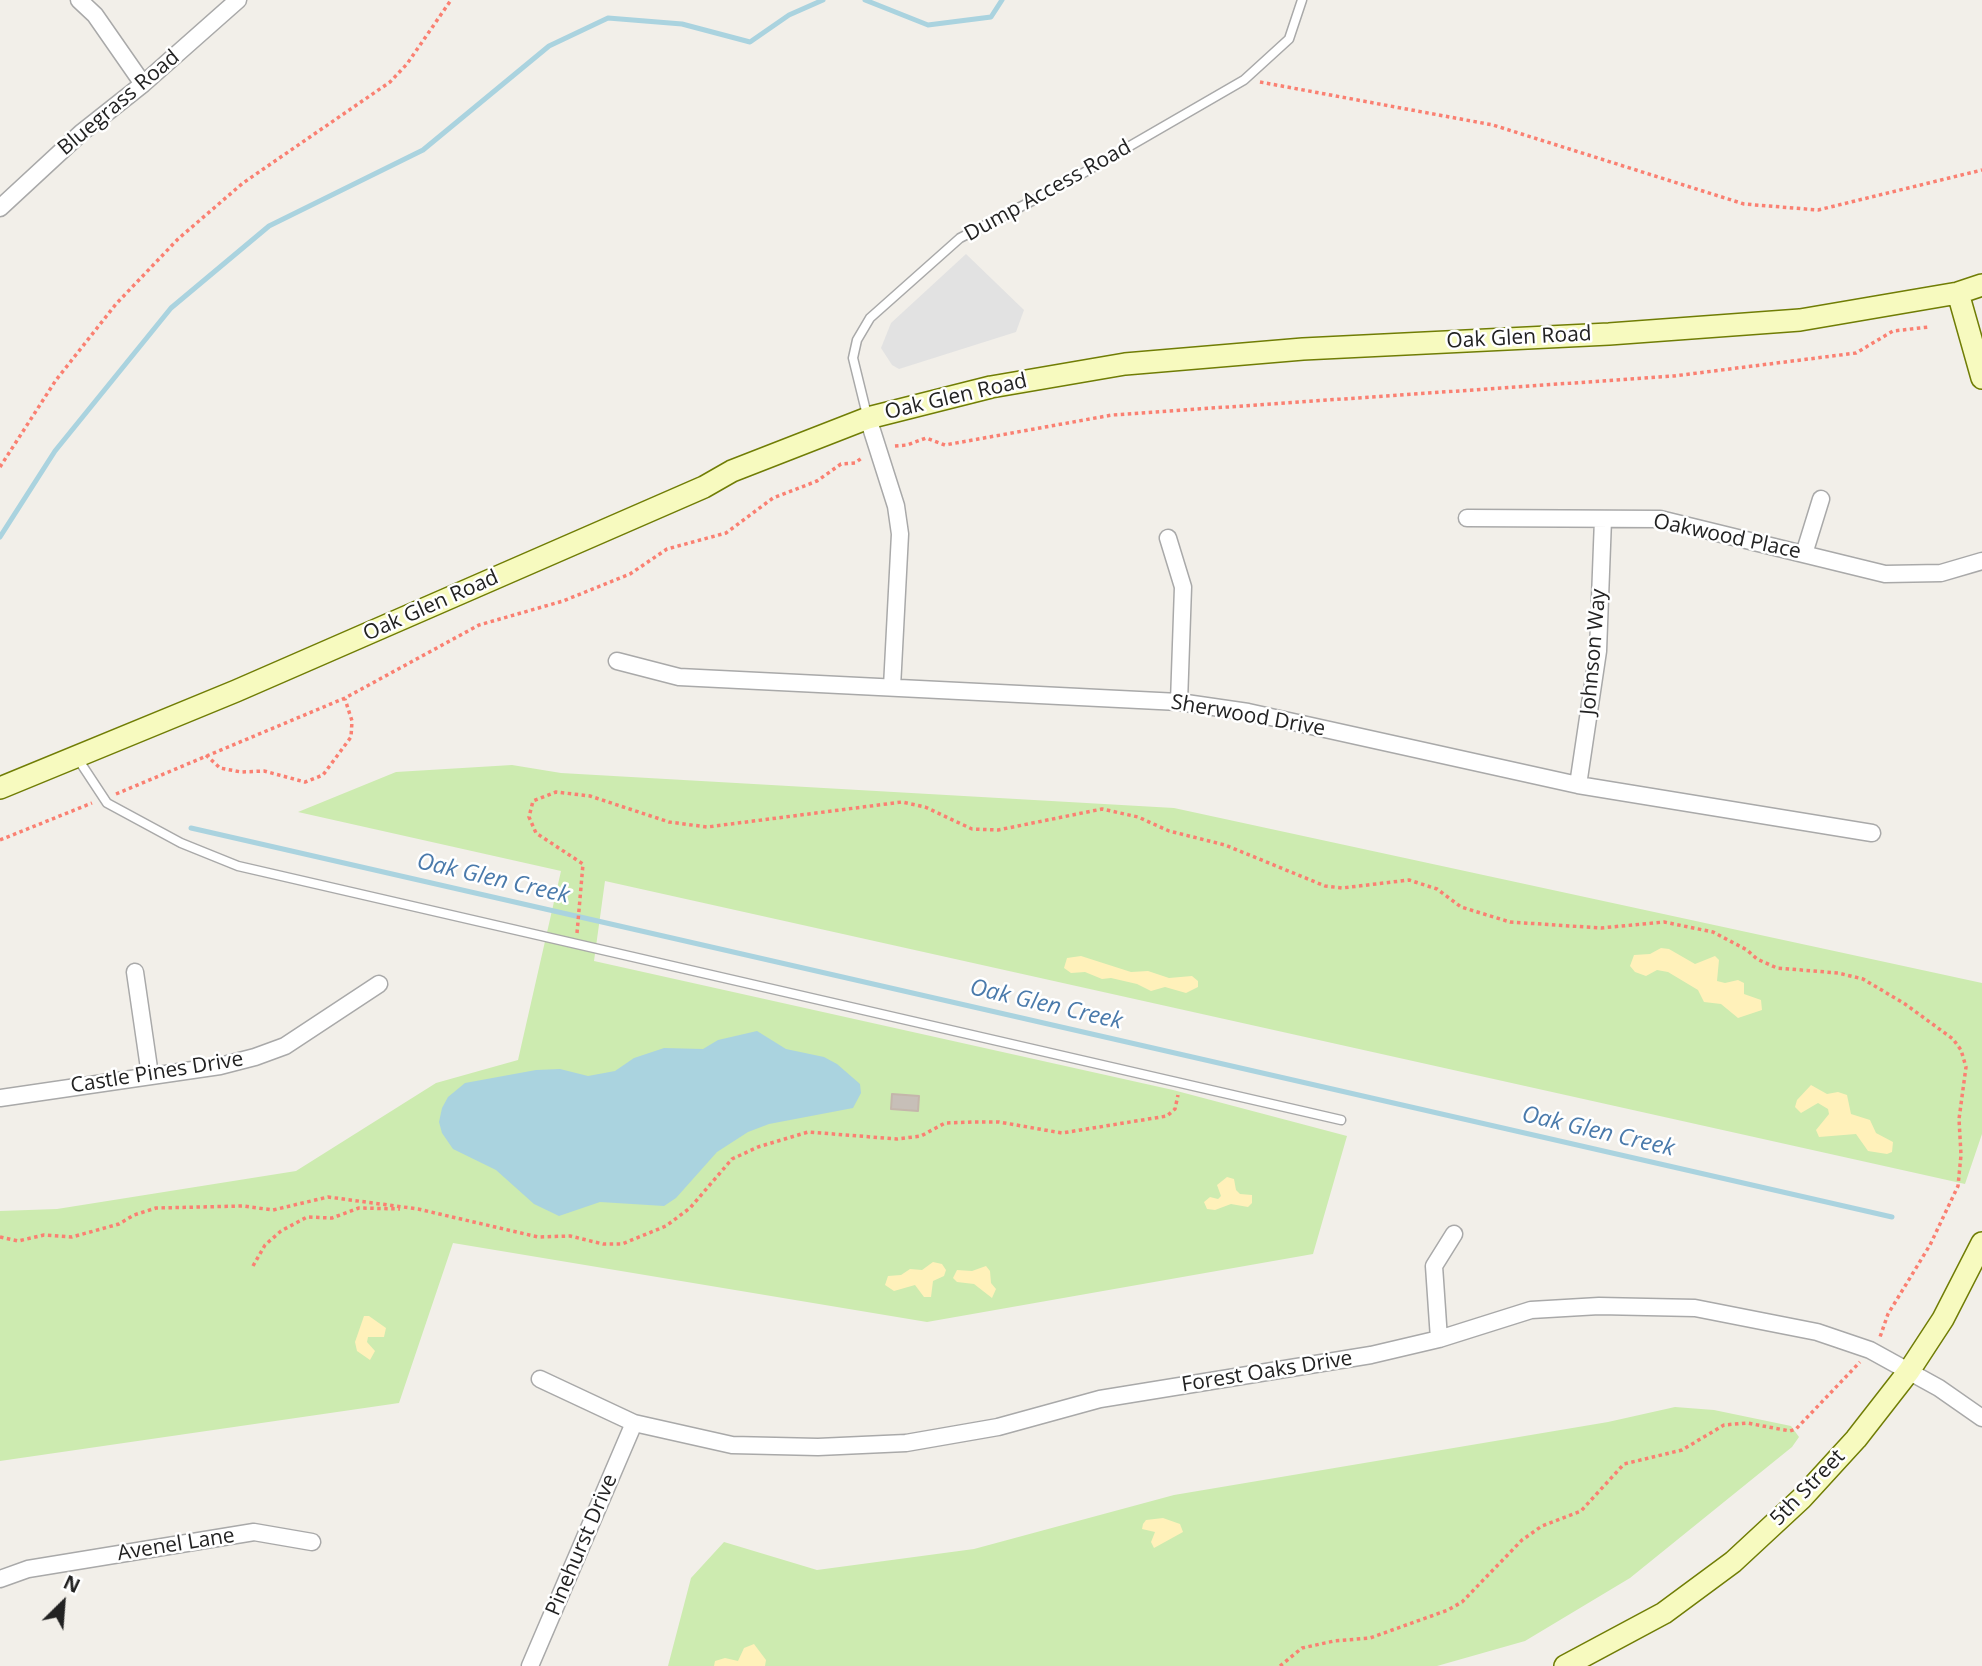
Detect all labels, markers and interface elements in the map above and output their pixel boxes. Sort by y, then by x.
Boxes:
street label: Bluegrass Road [53,45,185,161]
street label: Dump Access Road [960,135,1136,247]
street label: Oak Glen Road [1446,322,1592,354]
street label: Oak Glen Road [882,368,1030,426]
street label: Oakwood Place [1651,509,1803,565]
street label: Oak Glen Road [360,565,502,647]
street label: Johnson Way [1576,588,1612,716]
street label: Sherwood Drive [1169,690,1327,742]
water label: Oak Glen Creek [414,848,572,910]
water label: Oak Glen Creek [967,974,1125,1036]
street label: Castle Pines Drive [69,1047,245,1099]
water label: Oak Glen Creek [1519,1101,1677,1163]
street label: Forest Oaks Drive [1180,1346,1354,1398]
street label: 5th Street [1765,1445,1851,1531]
street label: Pinehurst Drive [541,1470,623,1620]
street label: Avenel Lane [116,1523,236,1567]
north arrow [28,1568,98,1638]
text: N [59,1569,84,1599]

